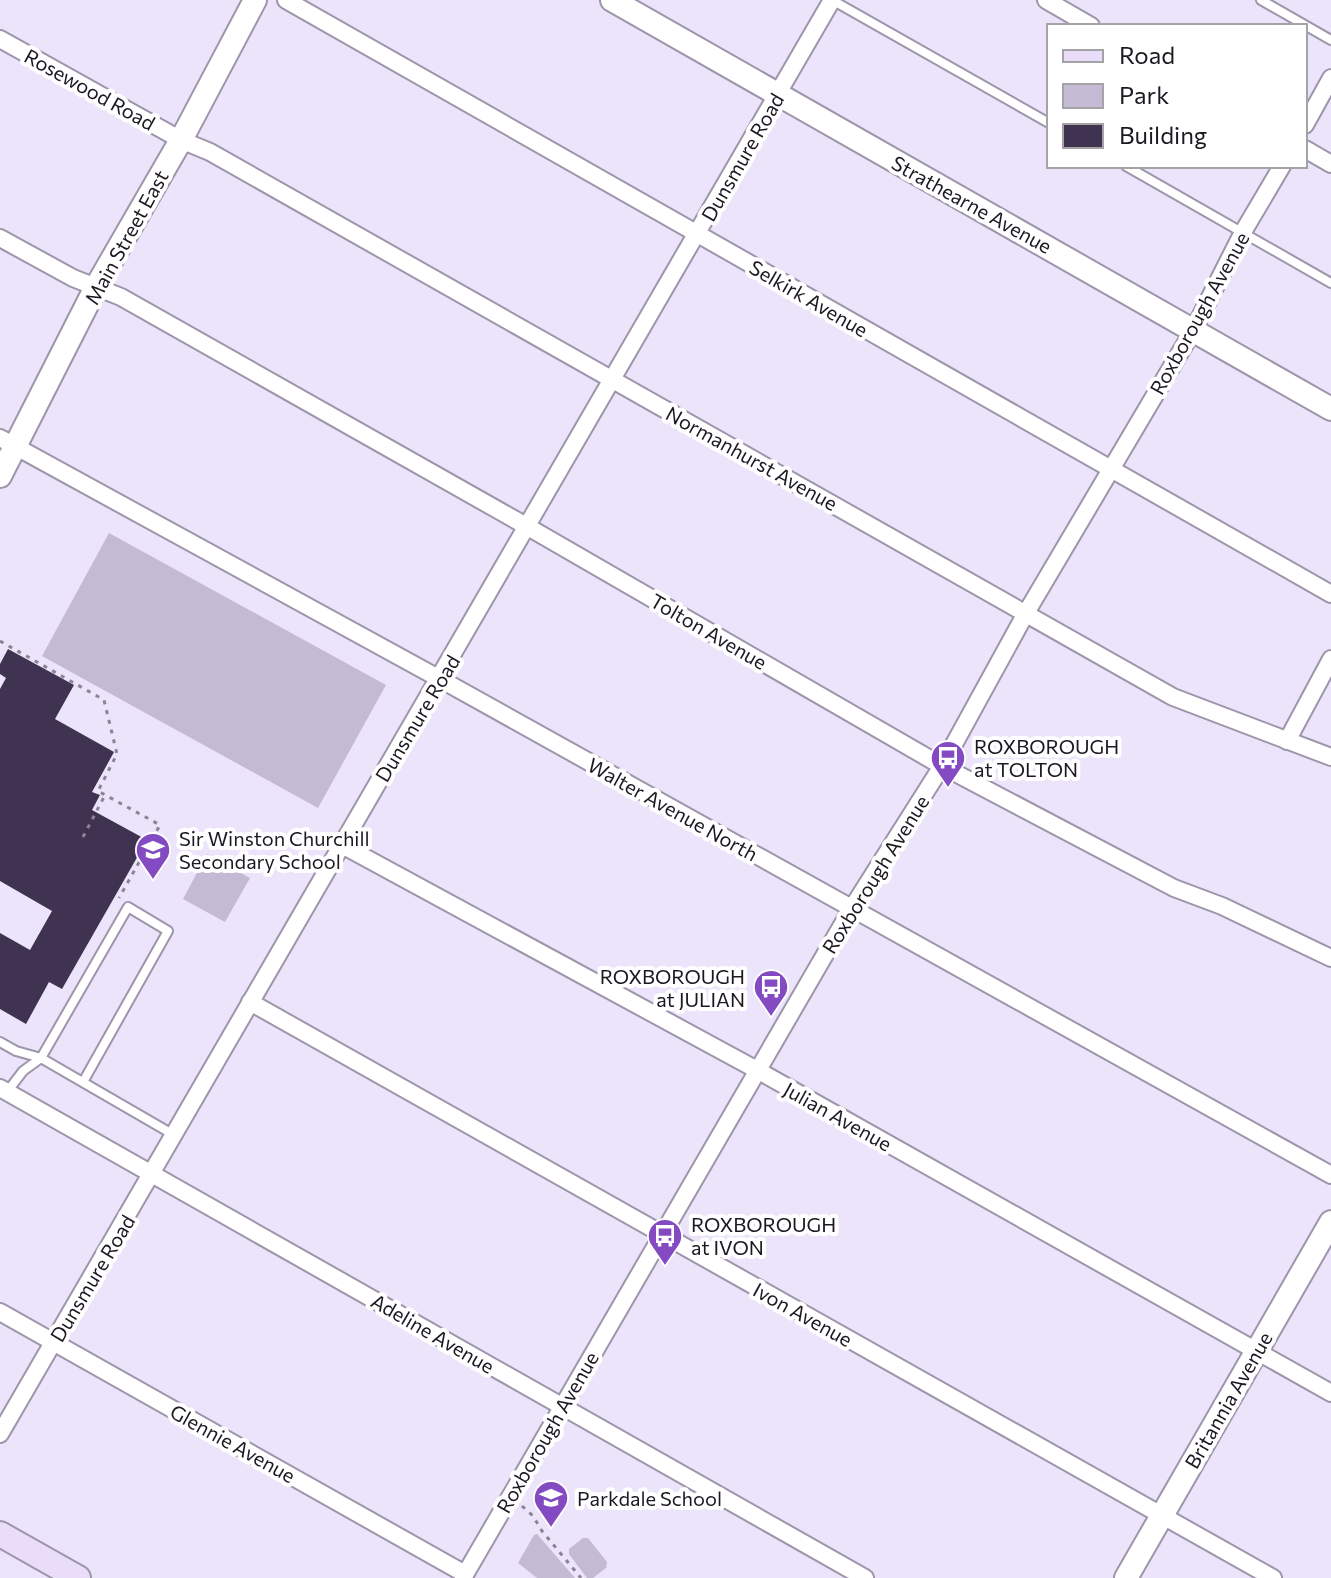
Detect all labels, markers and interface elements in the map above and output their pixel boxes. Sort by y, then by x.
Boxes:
legend [1047,24,1307,168]
text: Road [1119,40,1175,69]
street label: Rosewood Road [21,43,159,135]
text: Park [1119,80,1169,109]
street label: Dunsmure Road [696,89,788,225]
text: Building [1119,120,1207,149]
street label: Strathearne Avenue [888,150,1056,258]
street label: Main Street East [79,166,173,308]
street label: Roxborough Avenue [1144,227,1254,399]
street label: Selkirk Avenue [746,254,872,342]
street label: Normanhurst Avenue [662,401,842,515]
street label: Tolton Avenue [647,588,771,674]
street label: Dunsmure Road [370,650,464,786]
place label: ROXBOROUGH at TOLTON [974,734,1119,781]
bus stop icon: ROXBOROUGH at TOLTON [929,739,967,789]
street label: Walter Avenue North [584,752,762,866]
street label: Roxborough Avenue [817,790,933,958]
place label: Sir Winston Churchill Secondary School [179,826,370,873]
school or university icon: Sir Winston Churchill Secondary School [134,831,172,881]
place label: ROXBOROUGH at JULIAN [600,964,745,1011]
bus stop icon: ROXBOROUGH at JULIAN [752,968,790,1018]
street label: Julian Avenue [780,1077,896,1155]
street label: Dunsmure Road [45,1210,139,1346]
place label: ROXBOROUGH at IVON [691,1212,836,1259]
bus stop icon: ROXBOROUGH at IVON [646,1217,684,1267]
street label: Ivon Avenue [749,1277,857,1351]
street label: Adeline Avenue [367,1288,499,1378]
street label: Britannia Avenue [1179,1327,1277,1473]
street label: Roxborough Avenue [491,1347,603,1517]
street label: Glennie Avenue [166,1399,300,1487]
school or university icon: Parkdale School [532,1479,570,1529]
place label: Parkdale School [577,1486,722,1510]

